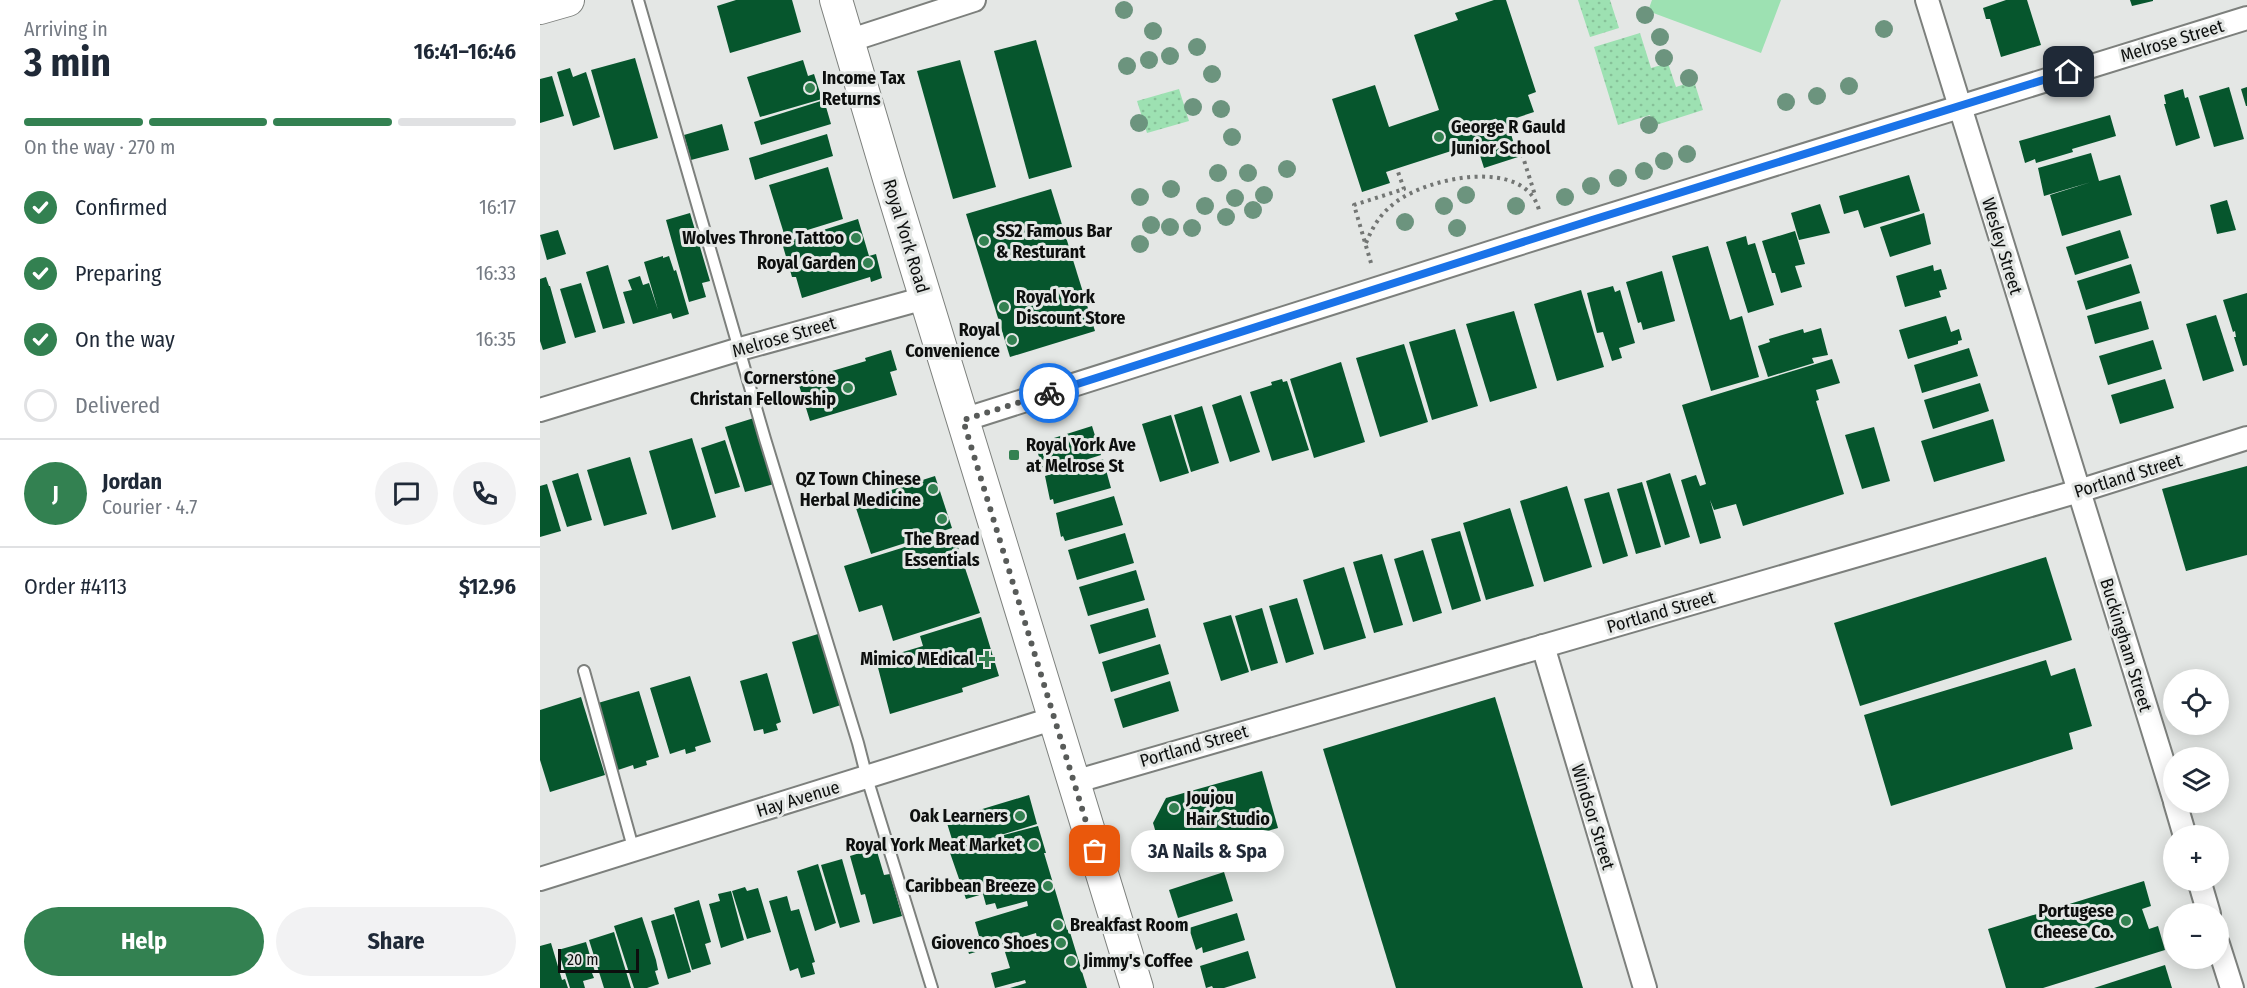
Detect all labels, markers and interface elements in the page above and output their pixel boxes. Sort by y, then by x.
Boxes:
street label: Melrose Street [2118,15,2226,67]
text: Arriving in [24,17,108,41]
text: 16:41–16:46 [414,38,516,65]
text: 3 min [24,40,111,86]
pin [2043,46,2094,97]
icon: home [2052,55,2085,88]
place label: Income Tax Returns [822,67,906,110]
marker: Income Tax Returns [803,81,817,95]
place label: George R Gauld Junior School [1450,116,1566,159]
marker: George R Gauld Junior School [1432,130,1446,144]
text: On the way · 270 m [24,135,175,159]
street label: Royal York Road [878,176,934,296]
icon: check [24,191,57,224]
text: Confirmed [75,194,168,221]
text: 16:17 [479,195,516,219]
street label: Wesley Street [1977,195,2027,297]
place label: SS2 Famous Bar & Resturant [996,220,1113,263]
place label: Wolves Throne Tattoo [682,227,844,249]
marker: Wolves Throne Tattoo [849,231,863,245]
marker: SS2 Famous Bar & Resturant [977,234,991,248]
place label: Royal Garden [757,252,856,274]
marker: Royal Garden [861,256,875,270]
icon: check [24,257,57,290]
text: Preparing [75,260,161,287]
text: 16:33 [476,261,516,285]
place label: Royal York Discount Store [1016,286,1125,329]
marker: Royal York Discount Store [997,300,1011,314]
street label: Melrose Street [730,312,838,362]
place label: Royal Convenience [905,319,1000,362]
icon: check [24,323,57,356]
text: On the way [75,326,175,353]
text: 16:35 [476,327,516,351]
marker: Royal Convenience [1005,333,1019,347]
courier [1019,363,1079,423]
place label: Cornerstone Christan Fellowship [690,367,836,410]
icon: bike [1033,377,1066,410]
marker: Cornerstone Christan Fellowship [841,381,855,395]
text: Delivered [75,392,160,419]
place label: Royal York Ave at Melrose St [1026,434,1136,477]
marker: Royal York Ave at Melrose St [1007,448,1021,462]
street label: Portland Street [2071,449,2185,503]
button: chat [375,462,438,525]
button: phone [453,462,516,525]
text: Jordan [102,468,162,495]
place label: QZ Town Chinese Herbal Medicine [796,468,921,511]
text: J [52,480,59,507]
marker: QZ Town Chinese Herbal Medicine [926,482,940,496]
text: Courier · 4.7 [102,495,197,519]
marker: The Bread Essentials [935,512,949,526]
place label: The Bread Essentials [904,528,980,571]
text: Order #4113 [24,573,127,600]
text: $12.96 [459,573,516,600]
street label: Buckingham Street [2095,576,2157,715]
street label: Portland Street [1604,586,1718,638]
place label: Mimico MEdical [860,648,974,670]
marker: Mimico MEdical [978,650,996,668]
map controls [2163,669,2229,969]
button: locate [2163,669,2229,735]
street label: Portland Street [1137,720,1251,772]
button: layers [2163,747,2229,813]
street label: Windsor Street [1567,762,1619,872]
street label: Hay Avenue [754,776,842,822]
place label: Joujou Hair Studio [1185,787,1270,830]
marker: Joujou Hair Studio [1167,801,1181,815]
place label: Oak Learners [910,805,1008,827]
marker: Oak Learners [1013,809,1027,823]
pin [1069,825,1120,876]
button: + [2163,825,2229,891]
callout: 3A Nails & Spa [1131,830,1284,872]
place label: Royal York Meat Market [846,834,1023,856]
icon: bag [1078,834,1111,867]
marker: Royal York Meat Market [1027,838,1041,852]
text: 3A Nails & Spa [1148,839,1267,863]
place label: Caribbean Breeze [905,875,1036,897]
marker: Caribbean Breeze [1041,879,1055,893]
place label: Portugese Cheese Co. [2034,900,2114,943]
button: − [2163,903,2229,969]
button: Help [24,907,264,976]
button: Share [276,907,516,976]
place label: Breakfast Room [1070,914,1188,936]
marker: Portugese Cheese Co. [2119,914,2133,928]
marker: Breakfast Room [1051,918,1065,932]
place label: Giovenco Shoes [931,932,1049,954]
marker: Giovenco Shoes [1054,936,1068,950]
scale bar [558,946,639,974]
text: 20 m [567,950,598,969]
place label: Jimmy's Coffee [1082,950,1193,972]
marker: Jimmy's Coffee [1064,954,1078,968]

